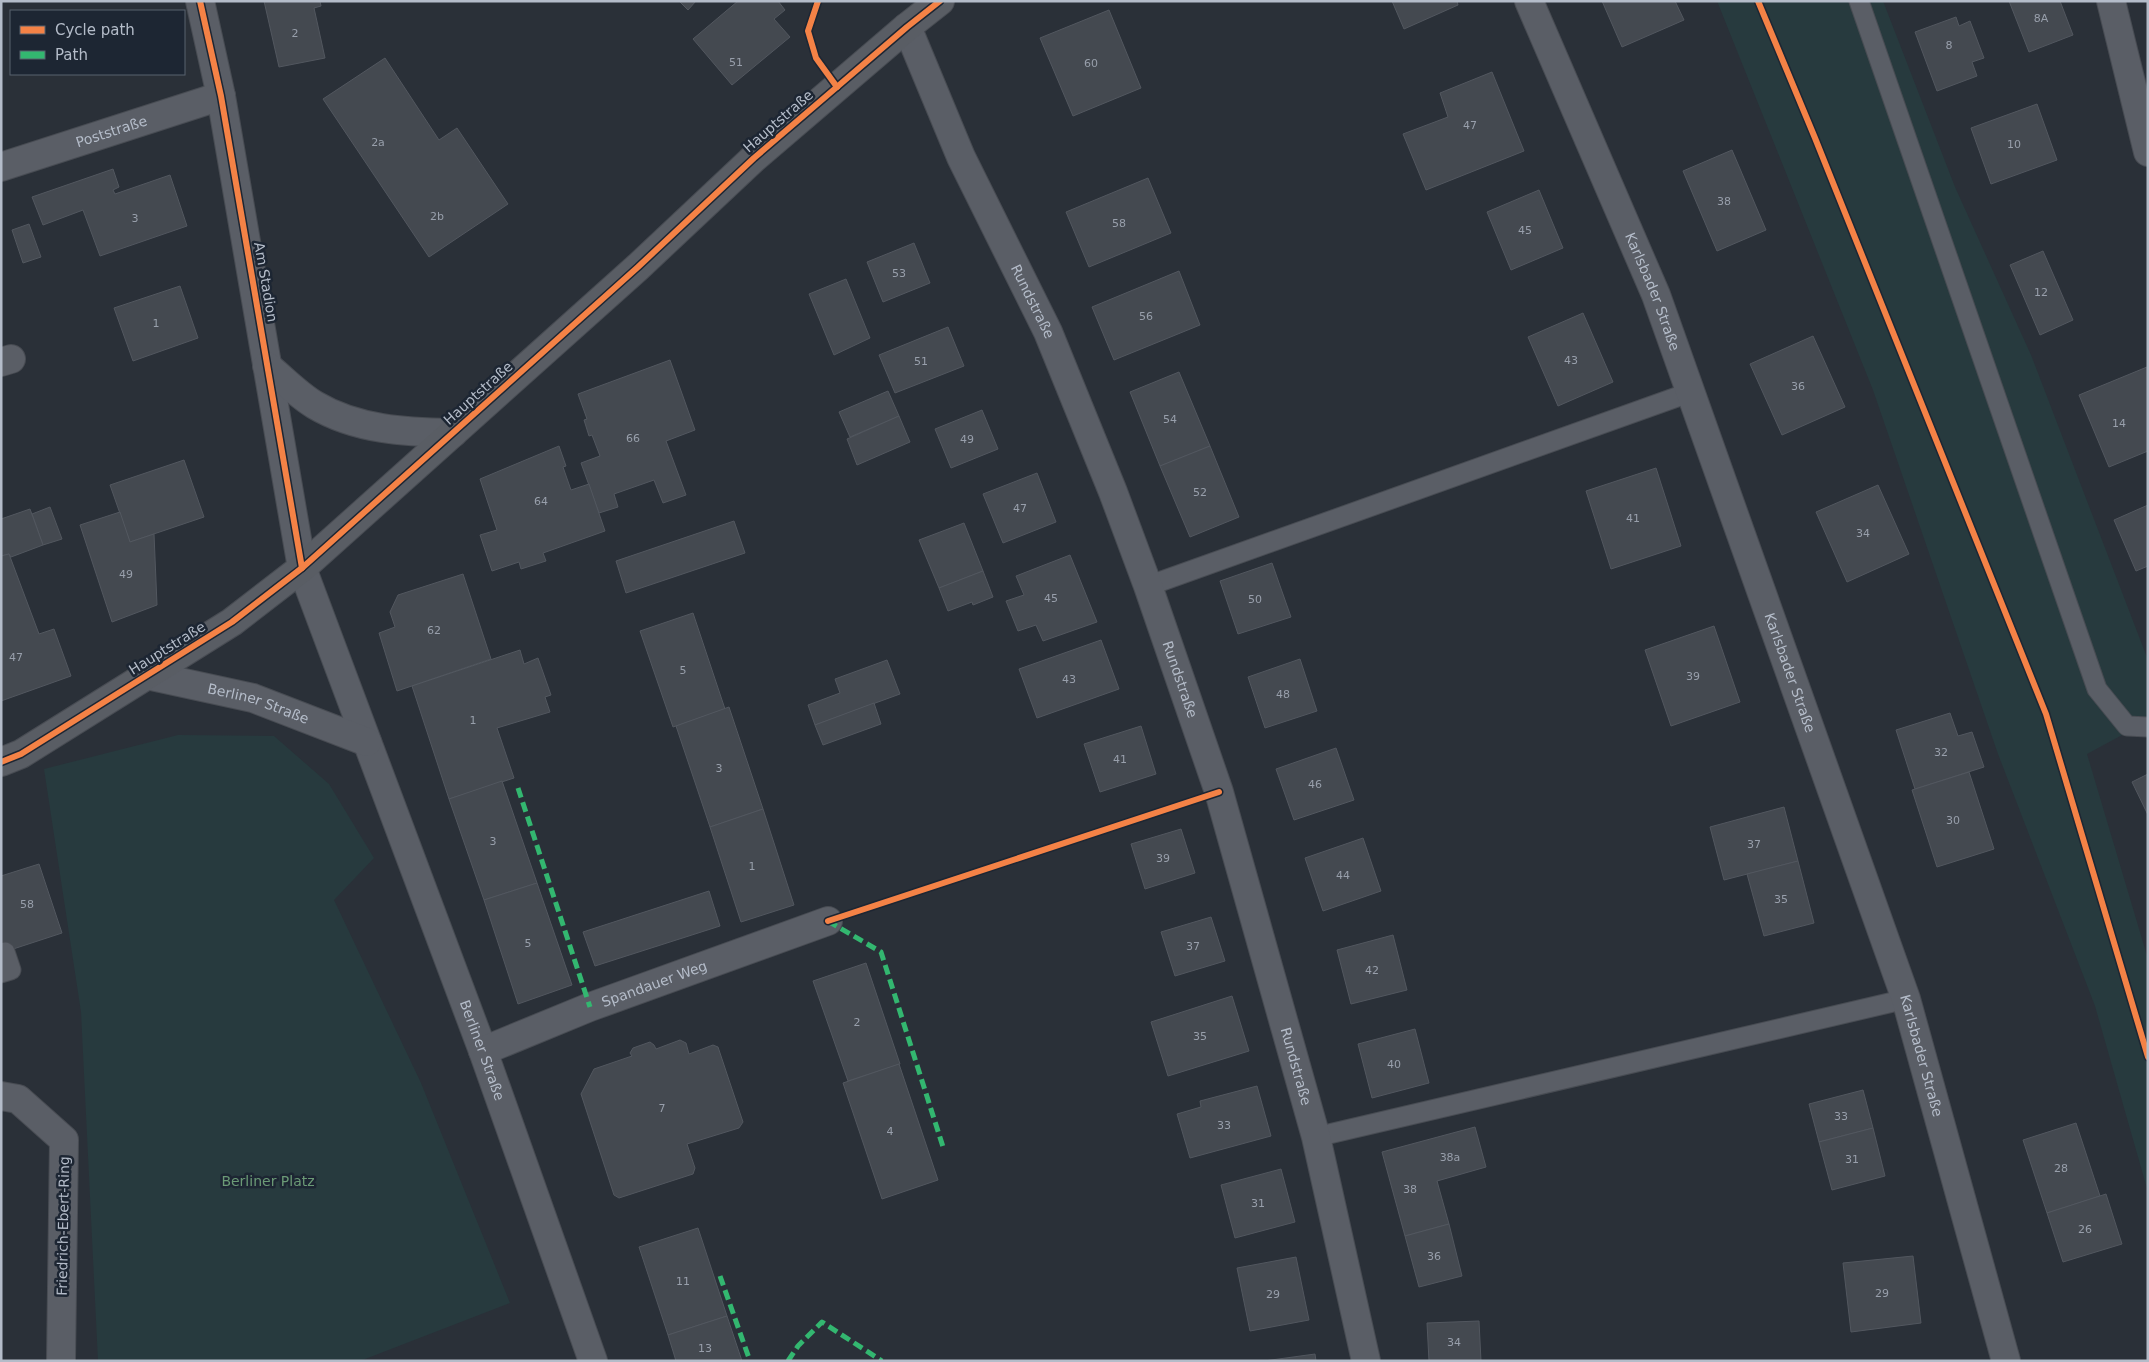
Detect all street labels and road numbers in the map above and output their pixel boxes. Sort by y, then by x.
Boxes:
street label: Hauptstraße [740,86,816,156]
street label: Poststraße [74,112,149,150]
street label: Karlsbader Straße [1622,230,1683,353]
street label: Am Stadion [251,241,281,323]
street label: Rundstraße [1008,262,1058,341]
street label: Hauptstraße [440,358,516,428]
street label: Karlsbader Straße [1761,611,1819,735]
street label: Hauptstraße [126,618,208,678]
street label: Rundstraße [1160,639,1201,720]
street label: Berliner Straße [206,680,311,727]
street label: Spandauer Weg [599,957,709,1010]
street label: Karlsbader Straße [1897,993,1946,1118]
street label: Berliner Straße [457,998,508,1103]
street label: Rundstraße [1278,1025,1315,1107]
street label: Friedrich-Ebert-Ring [54,1156,72,1296]

